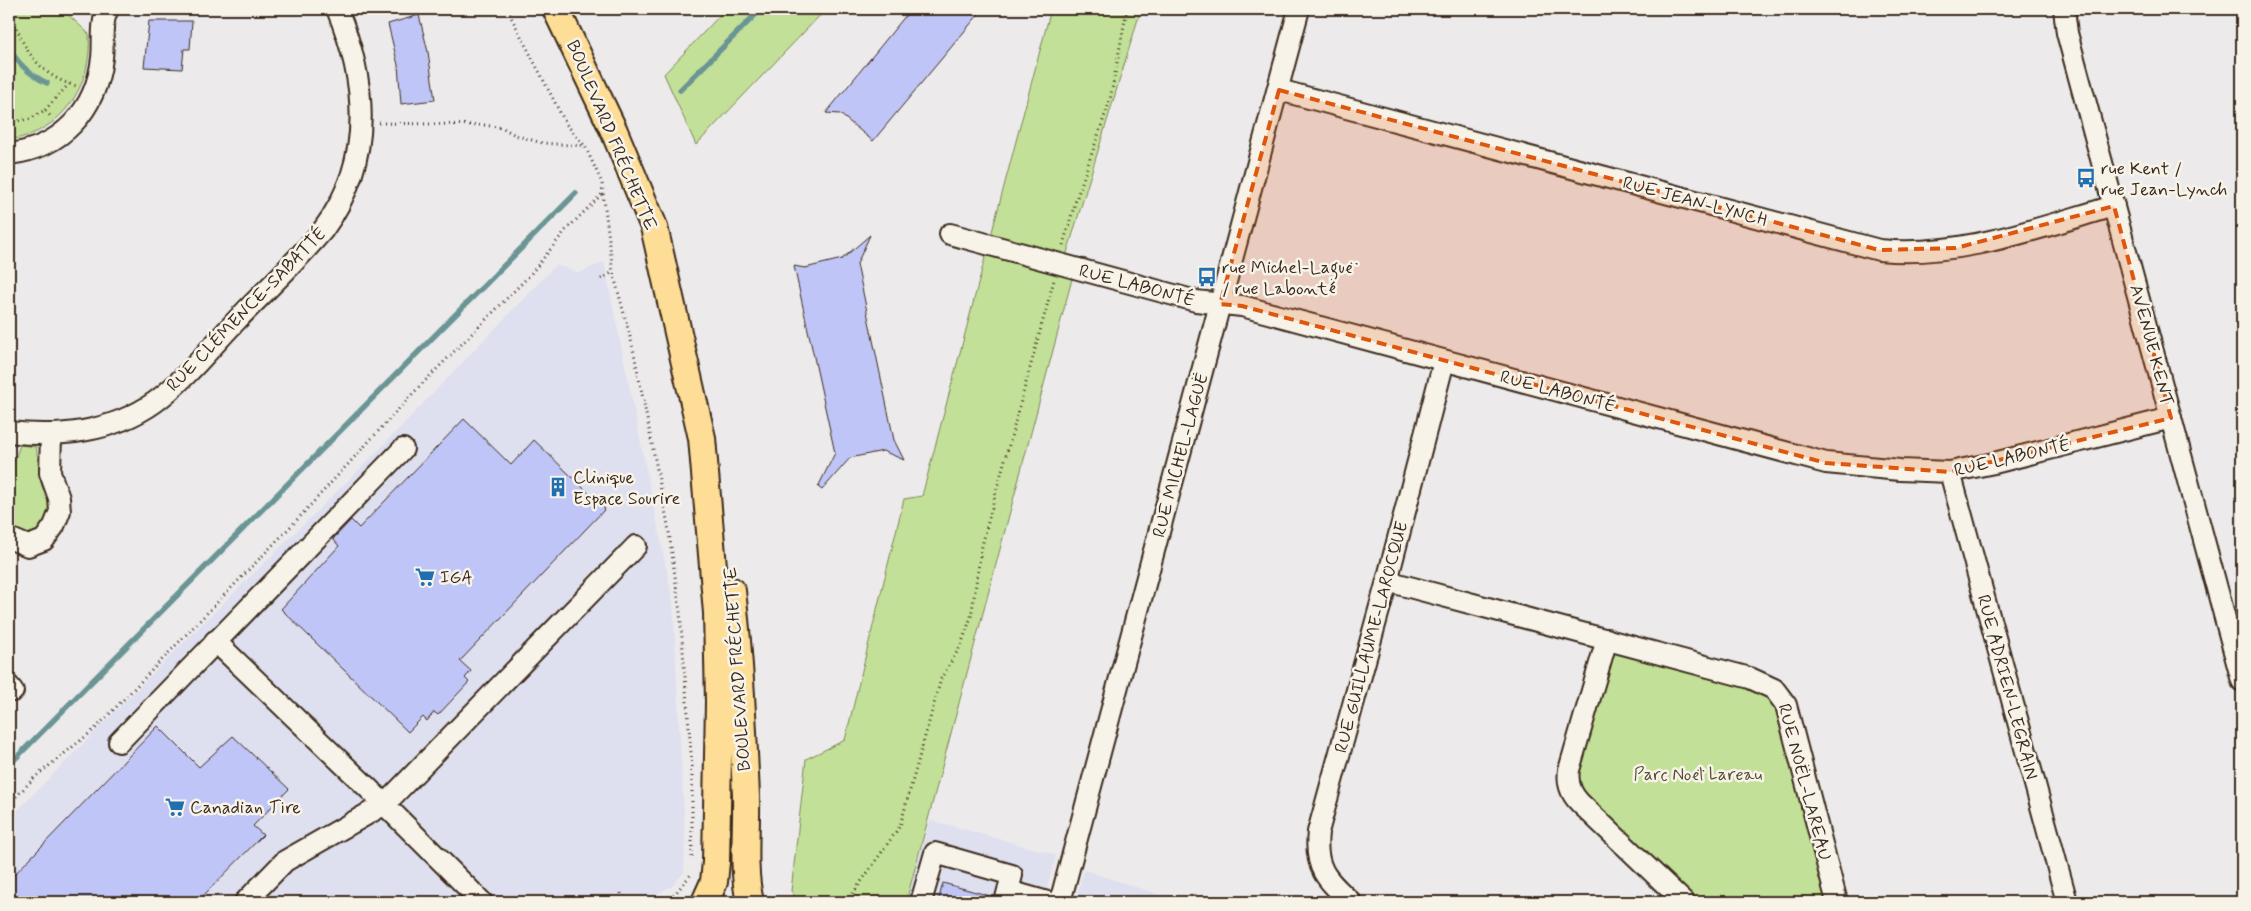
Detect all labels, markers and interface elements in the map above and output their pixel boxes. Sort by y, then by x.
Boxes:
street label: BOULEVARD FRÉCHETTE [560,36,662,234]
place label: rue Kent / rue Jean-Lynch [2101,157,2227,202]
bus stop icon: rue Kent / rue Jean-Lynch [2075,167,2097,189]
street label: RUE JEAN-LYNCH [1620,171,1769,233]
street label: RUE CLÉMENCE-SABATTÉ [162,222,332,397]
place label: rue Michel-Laguë / rue Labonté [1222,256,1358,301]
street label: RUE LABONTÉ [1076,259,1197,313]
bus stop icon: rue Michel-Laguë / rue Labonté [1196,266,1218,288]
street label: AVENUE KENT [2123,282,2179,409]
street label: RUE LABONTÉ [1497,365,1618,419]
street label: RUE MICHEL-LAGUË [1147,370,1215,540]
street label: RUE LABONTÉ [1952,433,2073,483]
place label: Clinique Espace Sourire [573,466,681,511]
building icon: Clinique Espace Sourire [547,476,569,498]
street label: RUE GUILLAUME-LAROCQUE [1329,519,1415,756]
supermarket icon: IGA [414,566,436,588]
place label: IGA [440,566,473,590]
street label: BOULEVARD FRÉCHETTE [719,566,757,772]
street label: RUE ADRIEN-LEGRAIN [1971,592,2043,782]
street label: RUE NOËL-LAREAU [1772,701,1837,863]
park label: Parc Noël Lareau [1634,763,1762,787]
supermarket icon: Canadian Tire [164,796,186,818]
place label: Canadian Tire [190,796,301,820]

